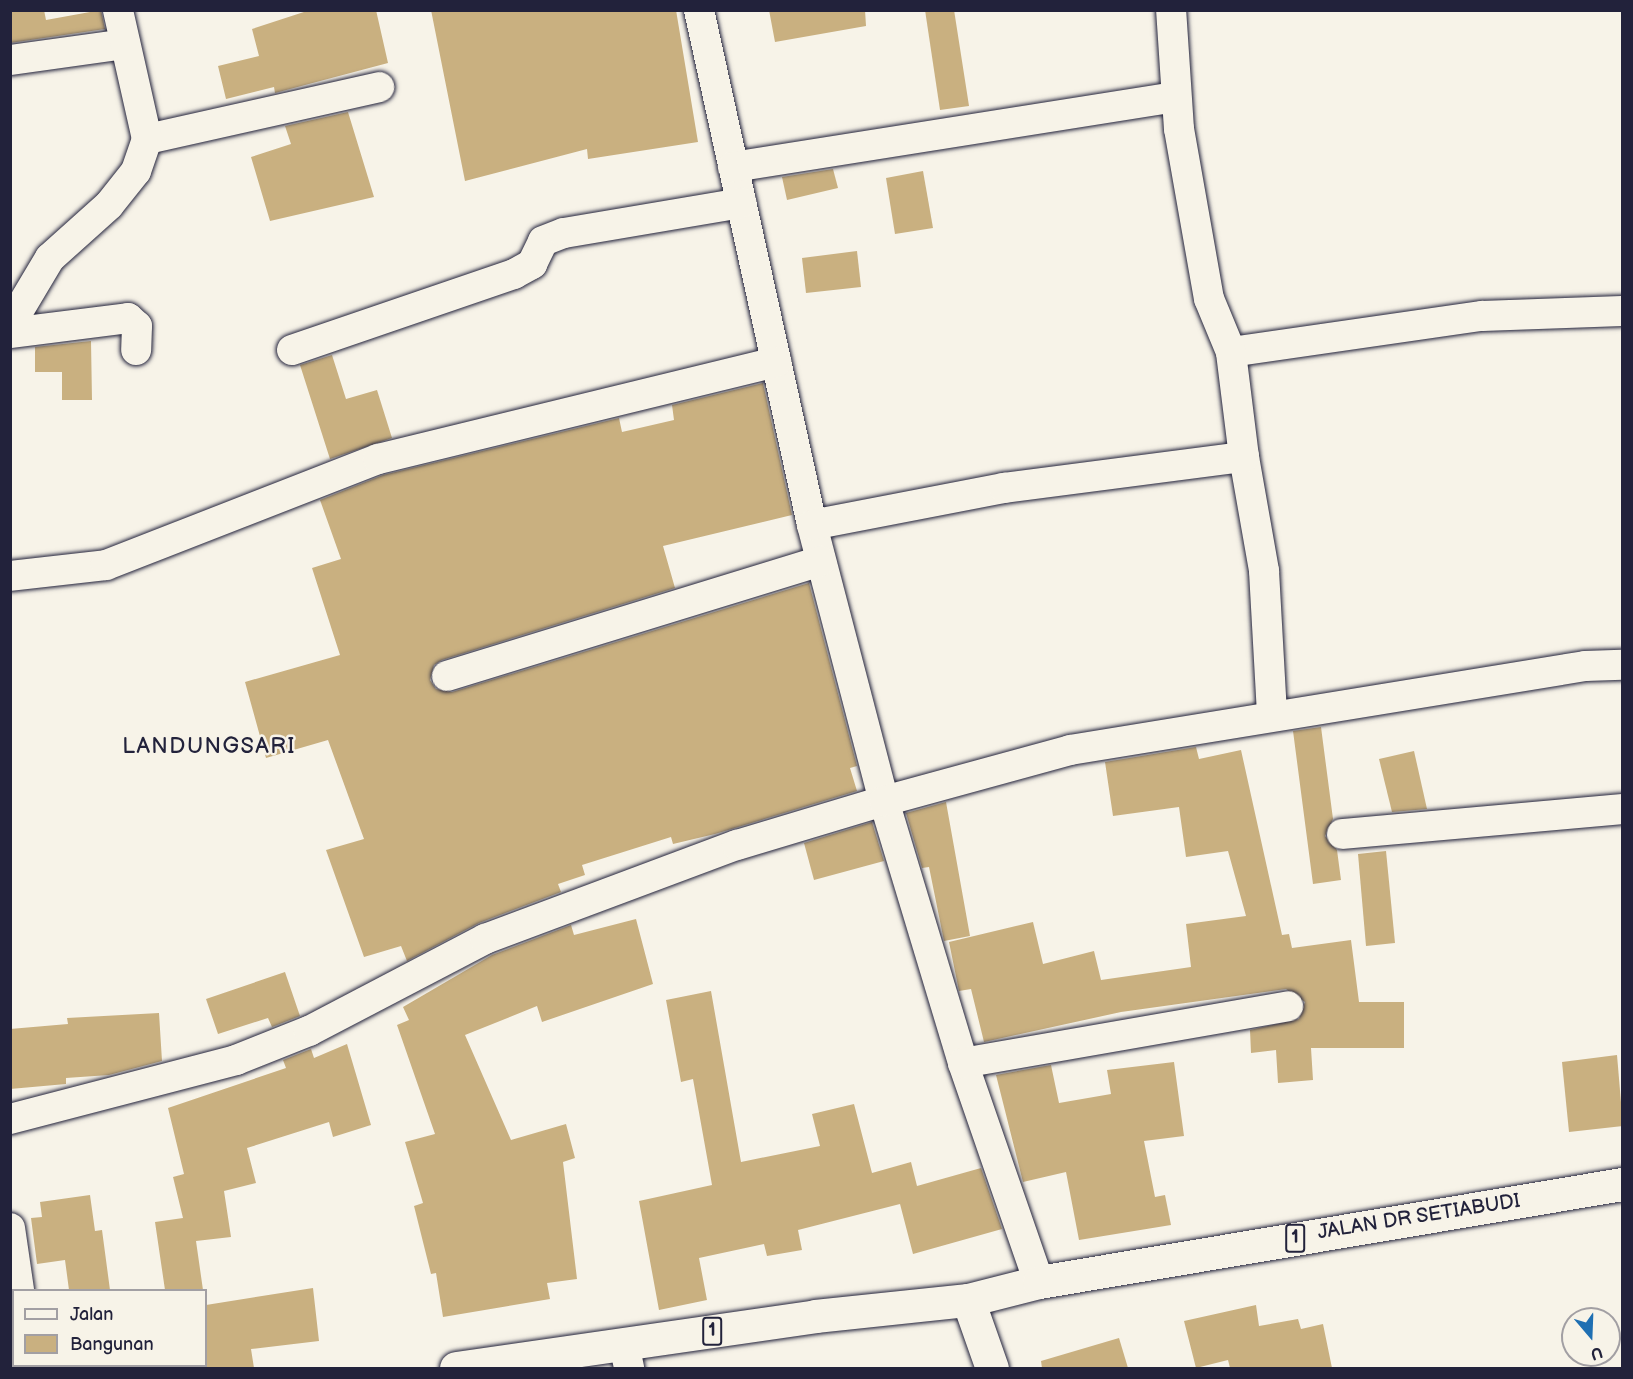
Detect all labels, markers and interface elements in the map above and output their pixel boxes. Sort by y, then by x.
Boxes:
district label: LANDUNGSARI [122,734,296,760]
street label: JALAN DR SETIABUDI [1316,1189,1522,1245]
road number: 1 [1284,1223,1306,1253]
legend [12,1289,207,1367]
text: Jalan [70,1304,113,1325]
north arrow [1561,1307,1621,1367]
road number: 1 [702,1316,722,1346]
text: Bangunan [70,1334,154,1355]
text: U [1588,1342,1605,1363]

